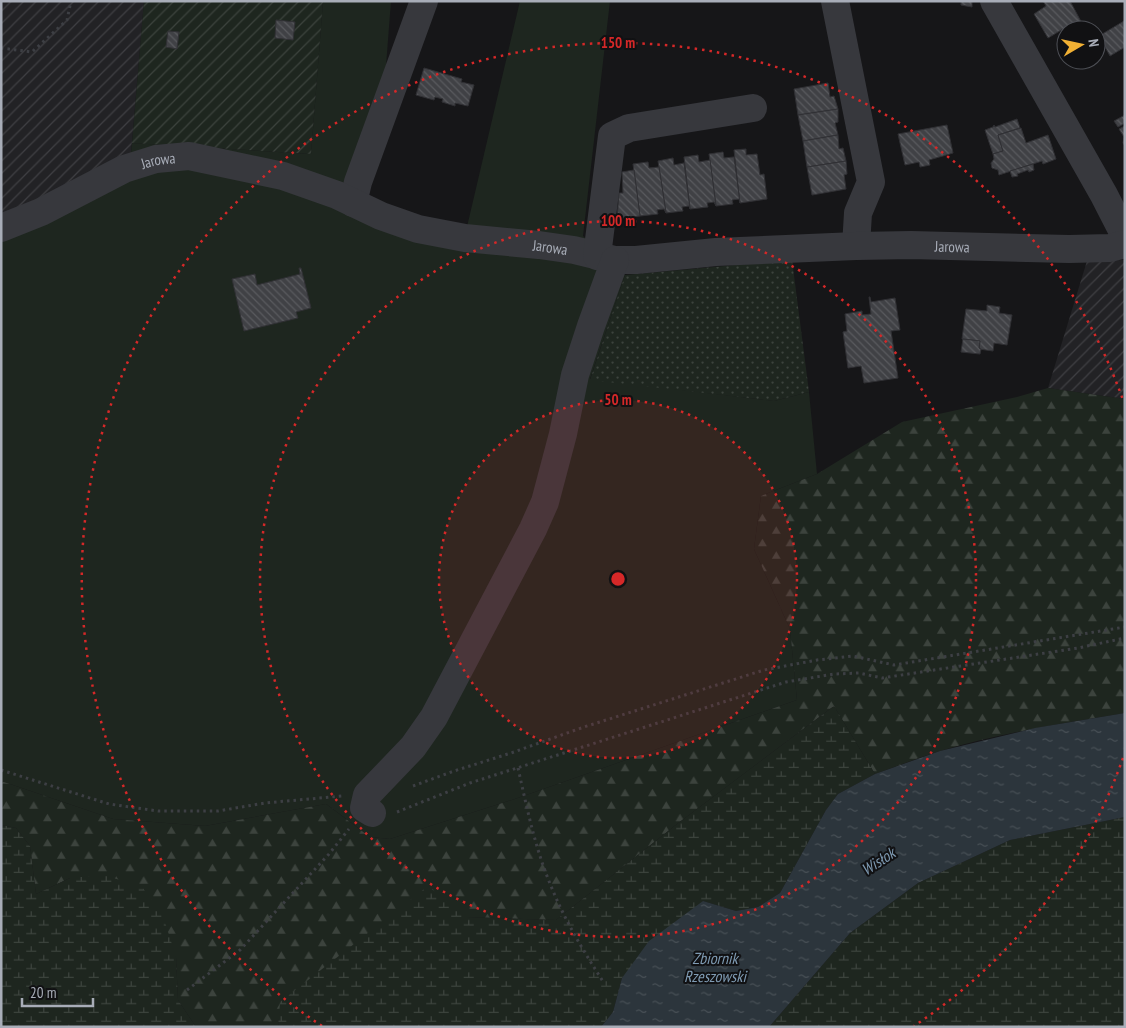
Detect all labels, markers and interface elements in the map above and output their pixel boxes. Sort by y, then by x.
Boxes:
north arrow [1056,20,1106,70]
text: 150 m [601,33,635,52]
text: N [1084,38,1103,48]
street label: Jarowa [137,148,176,173]
text: 100 m [601,211,635,230]
street label: Jarowa [531,235,569,258]
street label: Jarowa [933,236,970,256]
text: 50 m [604,390,632,409]
centre of rings [609,570,627,588]
water label: Wisłok [857,842,900,879]
water label: Zbiornik Rzeszowski [684,948,748,986]
scale bar [22,976,94,1008]
text: 20 m [30,983,56,1002]

